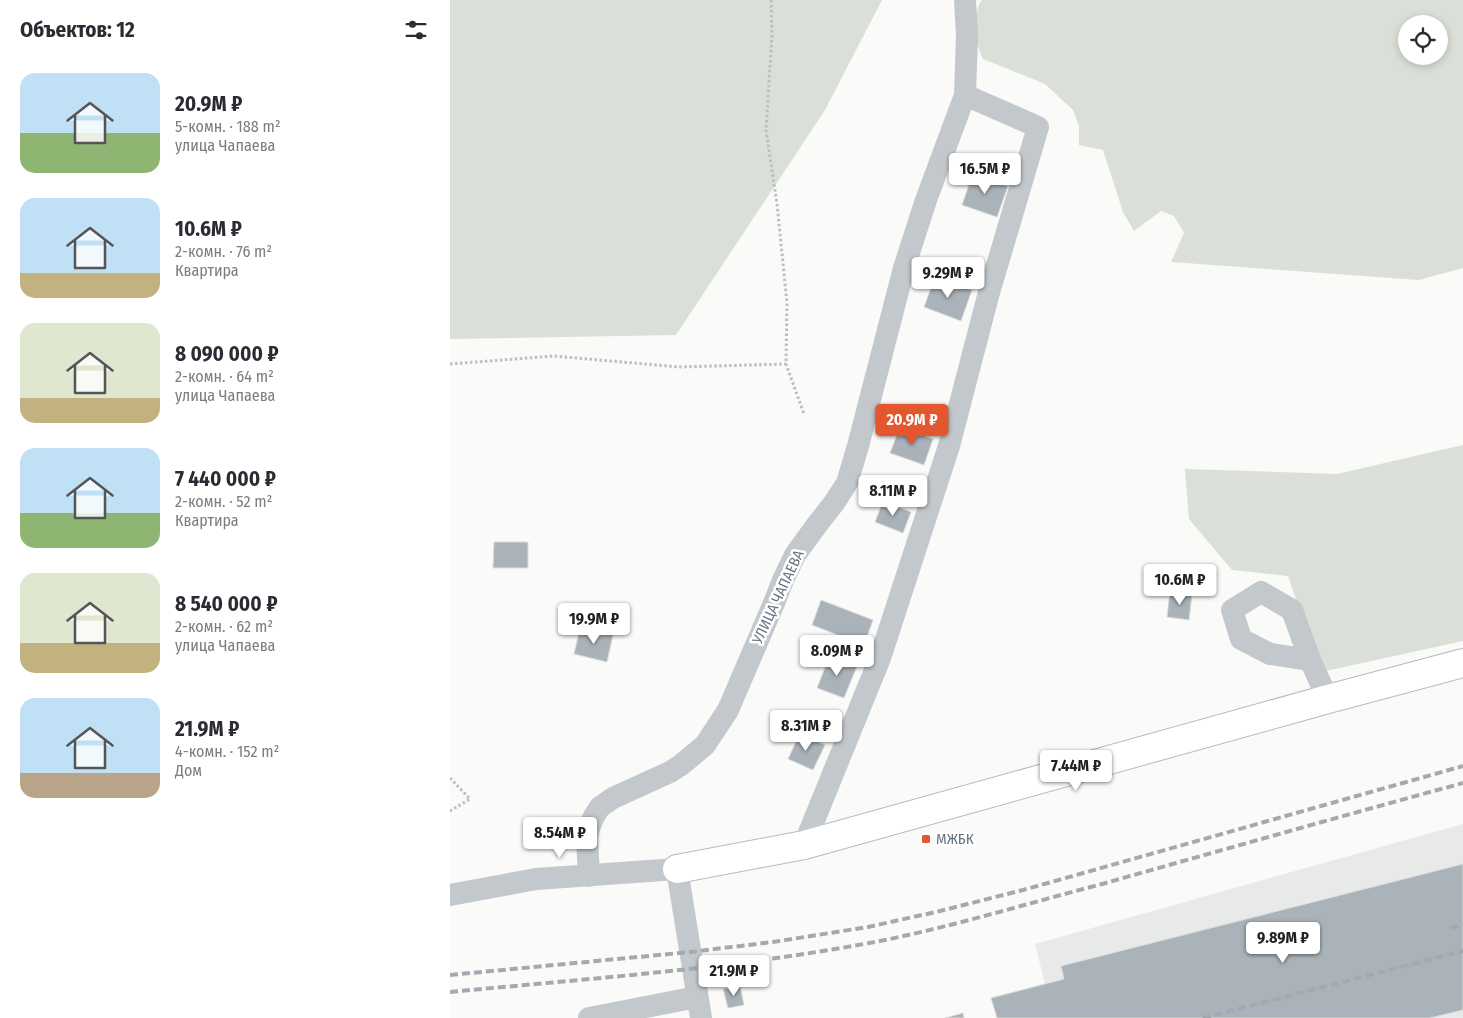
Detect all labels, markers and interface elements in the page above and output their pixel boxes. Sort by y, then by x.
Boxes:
map controls [1398,15,1448,65]
button: locate [1398,15,1448,65]
icon: filters [402,16,430,44]
text: Объектов: 12 [20,17,135,43]
text: 20.9M ₽ [175,91,242,117]
icon: home [60,93,120,153]
text: 5-комн. · 188 m² [175,117,281,136]
text: улица Чапаева [175,136,275,155]
pin: 16.5M ₽ [939,152,1031,195]
text: 16.5M ₽ [960,159,1010,178]
text: 10.6M ₽ [175,216,242,242]
icon: home [60,218,120,278]
text: 2-комн. · 76 m² [175,242,272,261]
pin: 9.29M ₽ [902,256,994,299]
text: Квартира [175,261,239,280]
text: 9.29M ₽ [922,263,974,282]
text: 8 090 000 ₽ [175,341,279,367]
icon: home [60,343,120,403]
text: 2-комн. · 64 m² [175,367,274,386]
text: улица Чапаева [175,386,275,405]
pin: 20.9M ₽ [866,404,958,446]
text: 20.9M ₽ [886,410,938,429]
text: 7 440 000 ₽ [175,466,276,492]
icon: home [60,468,120,528]
pin: 8.11M ₽ [847,474,939,517]
text: 8.11M ₽ [869,481,917,500]
text: 2-комн. · 52 m² [175,492,272,511]
text: Квартира [175,511,239,530]
street label: УЛИЦА ЧАПАЕВА [748,547,808,648]
pin: 10.6M ₽ [1134,564,1226,606]
text: 10.6M ₽ [1155,570,1205,589]
text: 8 540 000 ₽ [175,591,278,617]
icon: home [60,593,120,653]
pin: 19.9M ₽ [548,602,640,645]
text: 19.9M ₽ [569,609,619,628]
text: 2-комн. · 62 m² [175,617,273,636]
pin: 8.09M ₽ [791,634,883,677]
text: улица Чапаева [175,636,275,655]
text: 8.09M ₽ [811,641,863,660]
pin: 8.31M ₽ [760,710,852,752]
text: 21.9M ₽ [175,716,239,742]
text: 8.31M ₽ [781,716,831,735]
icon: home [60,718,120,778]
text: 4-комн. · 152 m² [175,742,279,761]
pin: 7.44M ₽ [1030,750,1122,792]
text: 7.44M ₽ [1051,756,1101,775]
text: Дом [175,761,202,780]
pin: 8.54M ₽ [514,816,606,859]
text: 8.54M ₽ [534,823,586,842]
place label: МЖБК [936,830,974,848]
marker: МЖБК [920,833,932,845]
pin: 9.89M ₽ [1237,922,1329,964]
text: 9.89M ₽ [1257,928,1309,947]
pin: 21.9M ₽ [688,954,780,997]
text: 21.9M ₽ [710,961,759,980]

